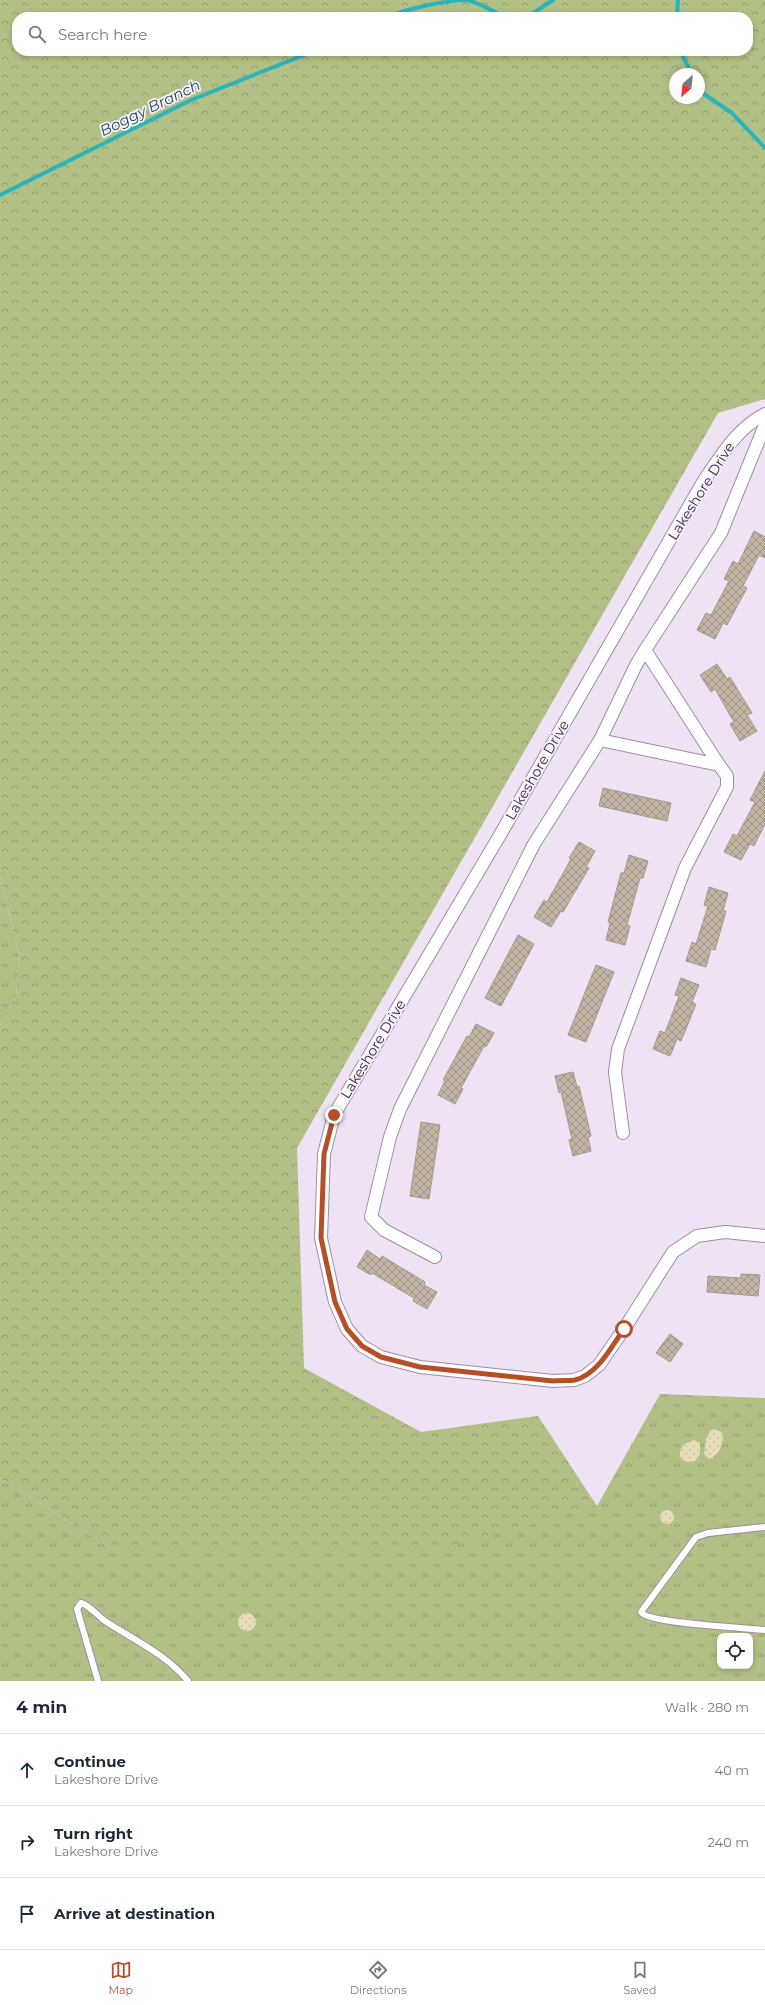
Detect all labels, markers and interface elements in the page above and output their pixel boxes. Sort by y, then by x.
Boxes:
search box [12,12,753,56]
icon: search [26,23,48,45]
text: Search here [58,25,147,44]
north arrow [669,68,705,104]
water label: Boggy Branch [97,75,203,140]
street label: Lakeshore Drive [664,439,738,543]
street label: Lakeshore Drive [501,717,573,823]
street label: Lakeshore Drive [336,996,410,1102]
route end [325,1106,343,1124]
route start [615,1320,633,1338]
map controls [717,1633,753,1669]
button: locate [717,1633,753,1669]
text: 4 min [16,1697,67,1717]
text: Walk · 280 m [665,1699,749,1715]
text: Continue [54,1752,126,1771]
icon: ahead [16,1759,38,1781]
text: 40 m [715,1762,749,1778]
text: Lakeshore Drive [54,1771,158,1787]
text: Turn right [54,1824,133,1843]
icon: right [16,1831,38,1853]
text: 240 m [708,1834,749,1850]
text: Lakeshore Drive [54,1843,158,1859]
icon: arrive [16,1903,38,1925]
text: Arrive at destination [54,1904,215,1923]
tab: Map [109,1959,133,1997]
tab: Directions [350,1959,406,1997]
tab: Saved [623,1959,656,1997]

